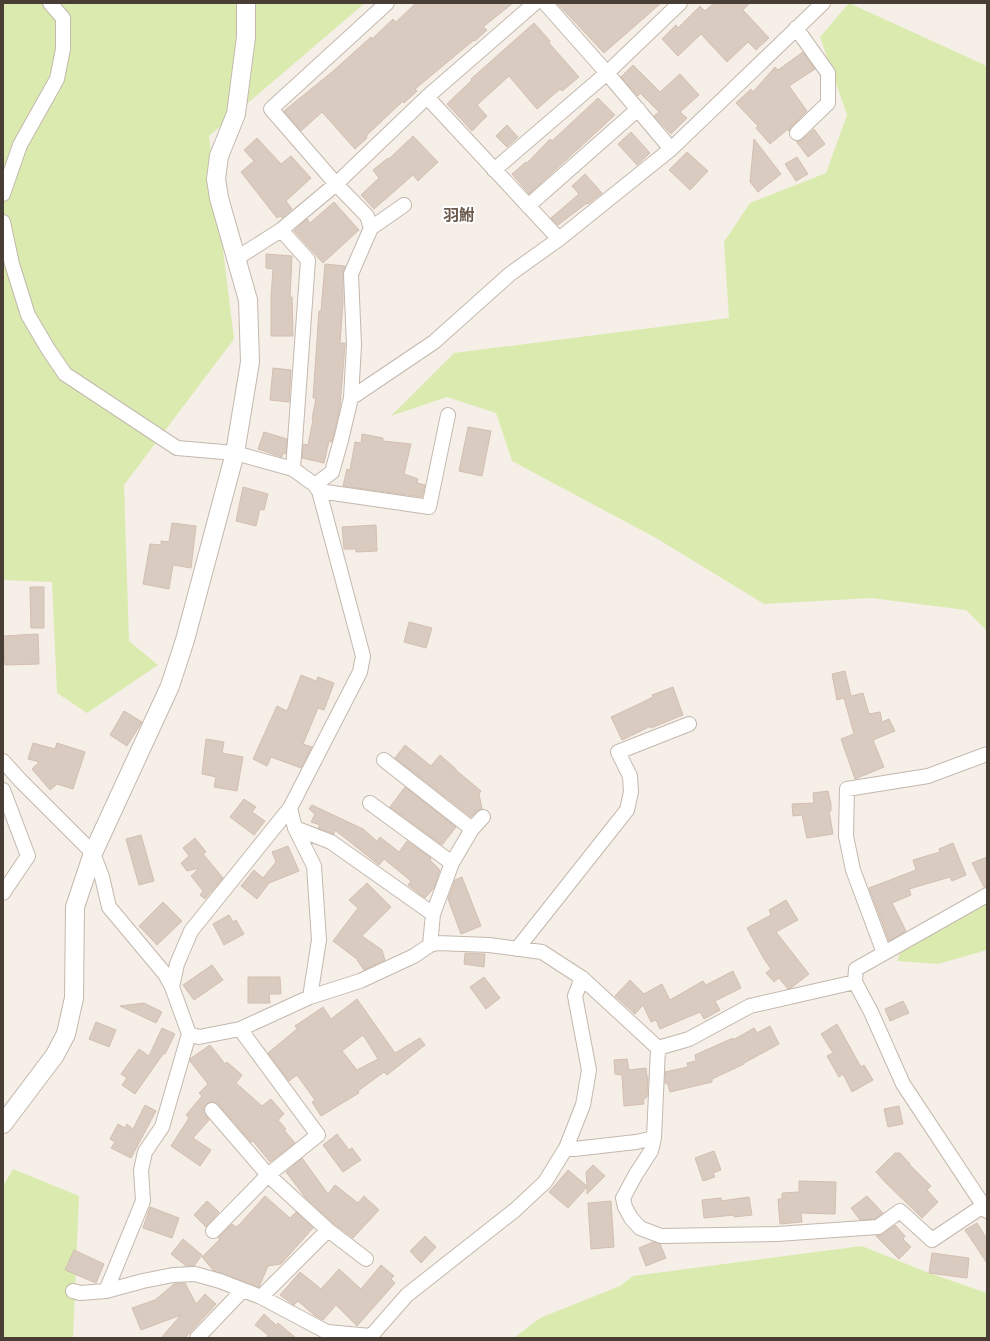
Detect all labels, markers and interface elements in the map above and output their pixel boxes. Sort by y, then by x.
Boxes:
district label: 羽鮒 [443,203,475,227]

